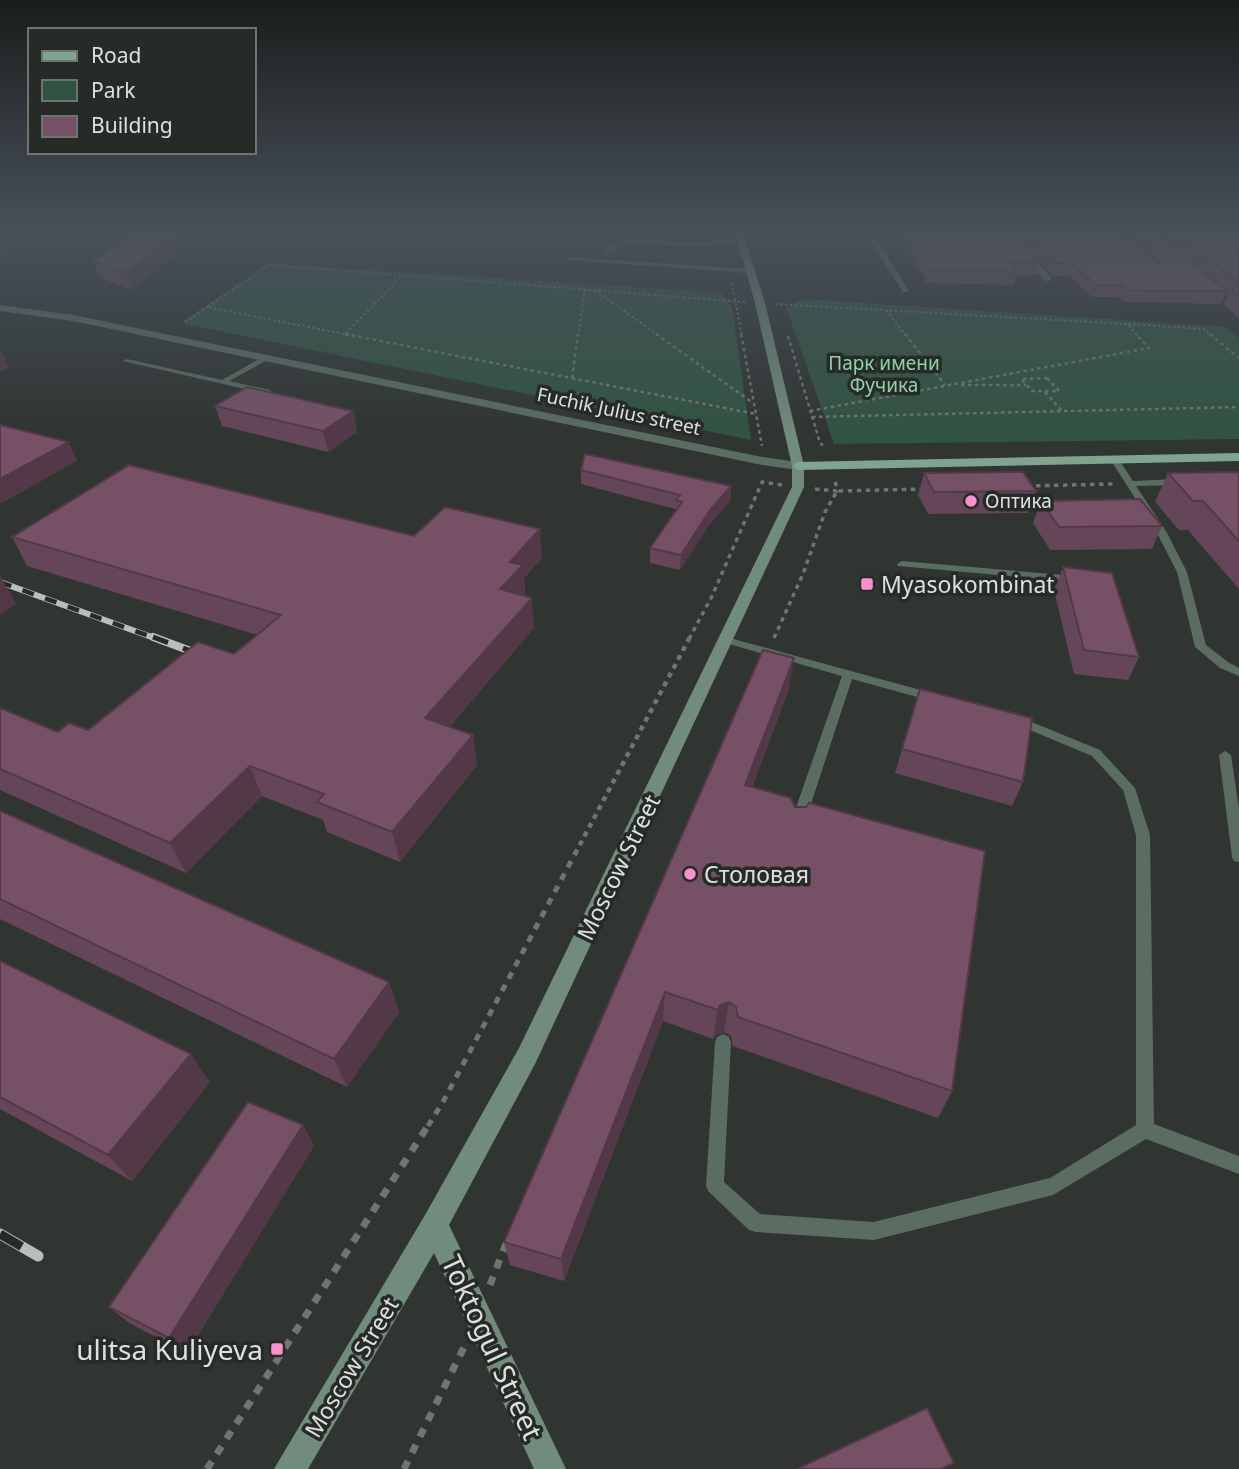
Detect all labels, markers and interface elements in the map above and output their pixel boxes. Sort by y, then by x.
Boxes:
legend [28,28,256,154]
text: Road [91,41,141,69]
text: Park [91,76,136,104]
text: Building [91,111,173,139]
park label: Парк имени Фучика [828,350,940,398]
street label: Fuchik Julius street [535,381,703,441]
place label: Оптика [985,488,1052,514]
marker: Оптика [963,493,979,509]
place label: Myasokombinat [881,568,1055,600]
marker: Myasokombinat [859,576,875,592]
street label: Moscow Street [569,789,667,945]
place label: Столовая [704,858,809,890]
marker: Столовая [682,866,698,882]
street label: Toktogul Street [434,1248,552,1446]
street label: Moscow Street [296,1291,406,1443]
place label: ulitsa Kuliyeva [76,1330,263,1368]
marker: ulitsa Kuliyeva [269,1341,285,1357]

